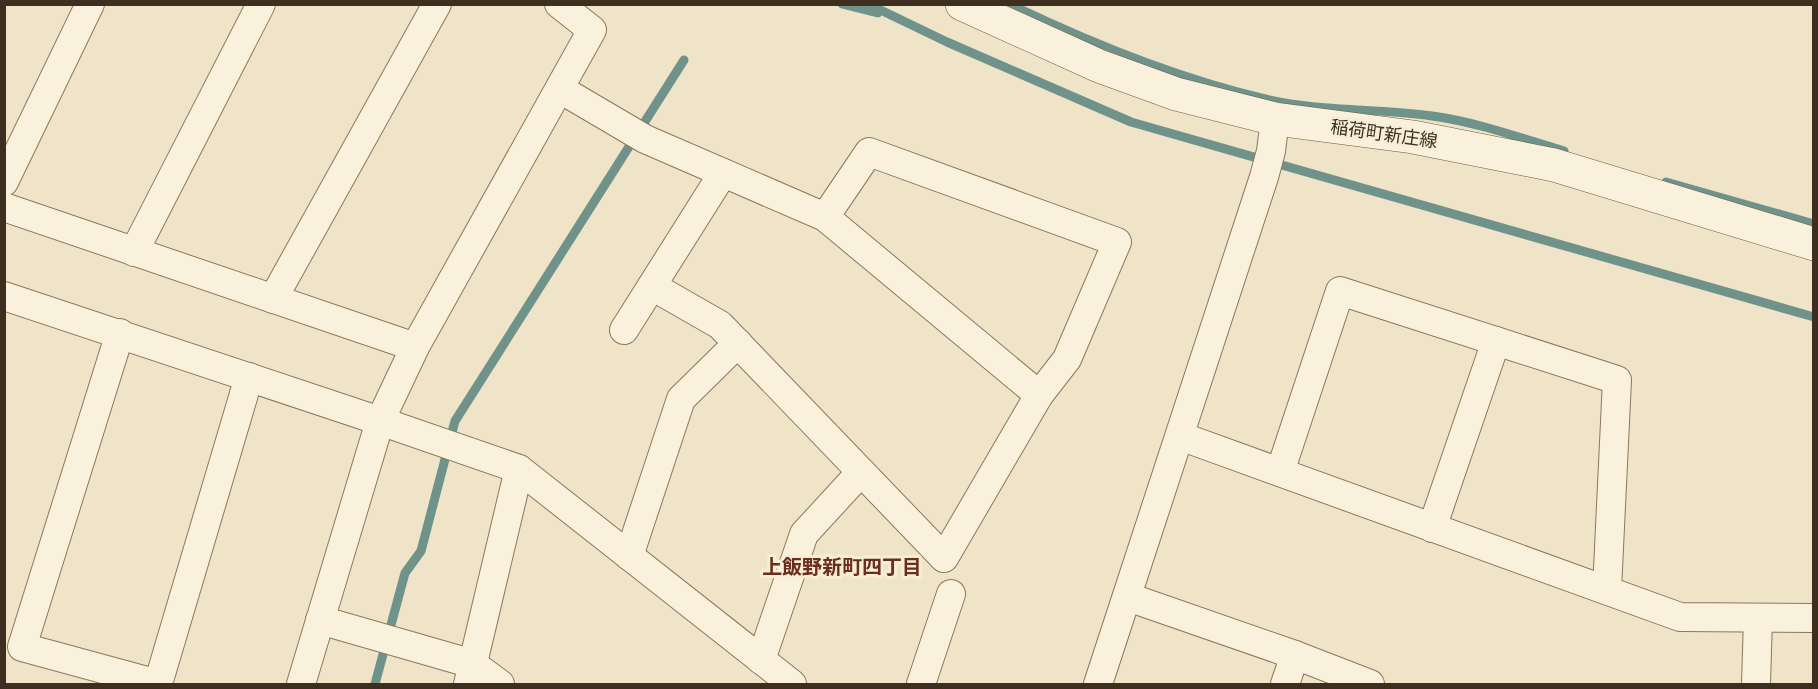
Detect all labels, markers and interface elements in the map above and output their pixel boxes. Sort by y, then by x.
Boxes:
street label: 稲荷町新庄線 [1329,116,1439,152]
district label: 上飯野新町四丁目 [762,555,922,579]

